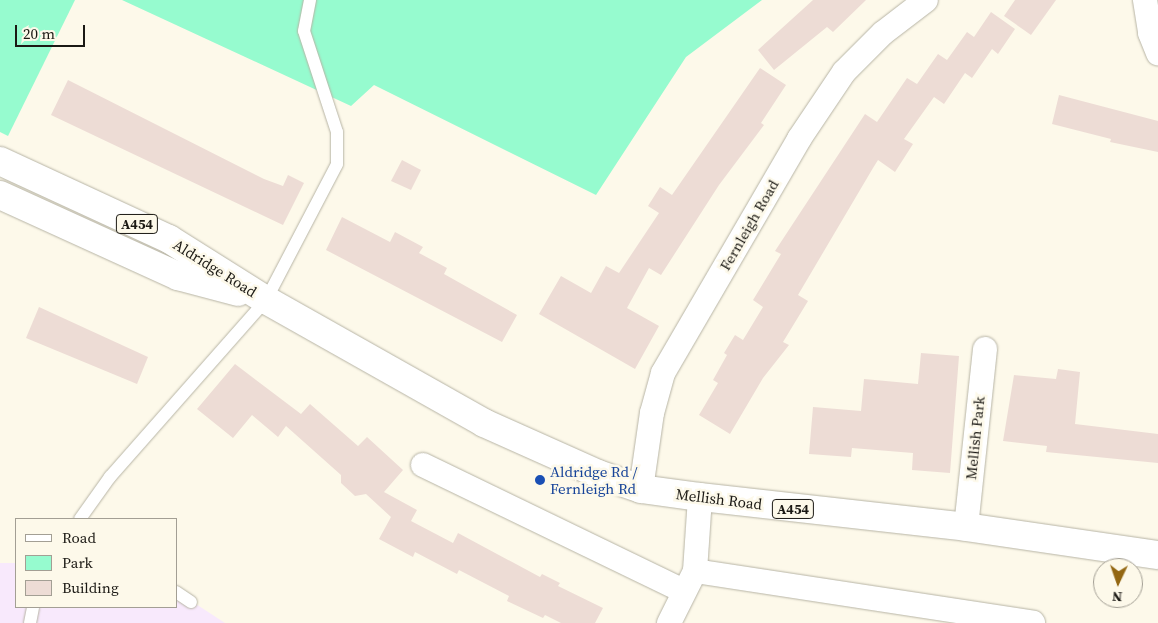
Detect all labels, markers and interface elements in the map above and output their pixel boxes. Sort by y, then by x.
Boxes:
scale bar [18,15,88,47]
text: 20 m [23,23,55,44]
street label: Fernleigh Road [716,176,782,274]
road number: A454 [116,212,158,235]
street label: Aldridge Road [170,235,260,301]
street label: Mellish Park [962,395,988,481]
place label: Aldridge Rd / Fernleigh Rd [550,462,637,497]
marker: Aldridge Rd / Fernleigh Rd [534,474,546,486]
street label: Mellish Road [675,485,763,513]
road number: A454 [772,498,814,520]
legend [15,518,178,608]
text: Road [62,527,96,548]
text: Park [62,552,93,573]
north arrow [1093,558,1143,608]
text: Building [62,577,119,598]
text: N [1112,587,1123,607]

